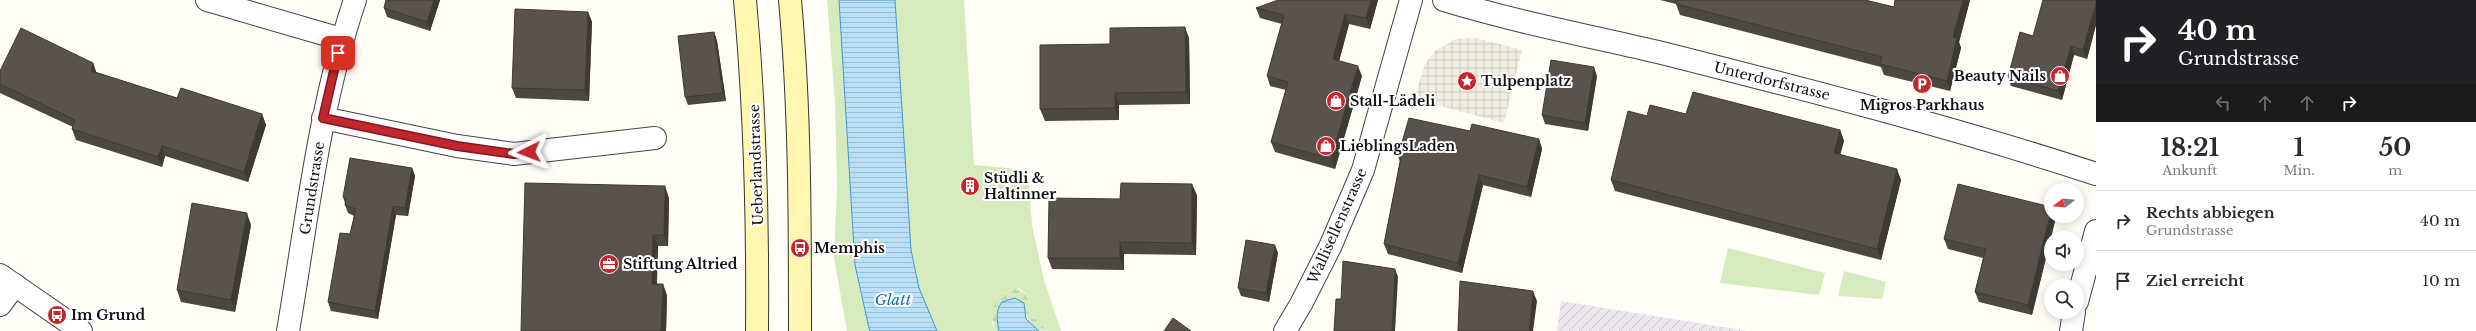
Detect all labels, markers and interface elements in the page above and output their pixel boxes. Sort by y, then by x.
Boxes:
text: 40 m [2178,13,2256,48]
icon: right [2112,16,2164,68]
pin [321,36,355,70]
icon: arrive [327,42,349,64]
text: Grundstrasse [2178,48,2299,70]
street label: Unterdorfstrasse [1712,58,1832,104]
shop icon: Beauty Nails [2049,65,2071,87]
place label: Beauty Nails [1954,67,2046,85]
place icon: Tulpenplatz [1456,70,1478,92]
place label: Tulpenplatz [1481,72,1571,90]
parking icon: Migros Parkhaus [1911,73,1933,95]
shop icon: Stall-Lädeli [1325,90,1347,112]
place label: Stall-Lädeli [1350,92,1435,110]
icon: left [2212,92,2234,114]
icon: ahead [2254,92,2276,114]
icon: ahead [2296,92,2318,114]
icon: right [2338,92,2360,114]
place label: Migros Parkhaus [1860,96,1985,114]
street label: Ueberlandstrasse [745,104,767,226]
position arrow [508,131,550,173]
text: 18:21 [2160,133,2219,162]
text: 1 [2294,133,2304,162]
text: 50 [2379,133,2411,162]
shop icon: LieblingsLaden [1315,135,1337,157]
place label: LieblingsLaden [1340,137,1455,155]
street label: Grundstrasse [296,140,328,236]
text: Ankunft [2162,162,2217,179]
text: Min. [2284,162,2315,179]
text: m [2388,162,2402,179]
street label: Wallisellenstrasse [1303,165,1371,288]
place label: Stüdli & Haltinner [984,169,1056,203]
building icon: Stüdli & Haltinner [959,175,981,197]
north arrow [2044,183,2084,223]
map controls [2044,183,2084,319]
text: Rechts abbiegen [2146,203,2275,222]
icon: right [2112,210,2134,232]
text: 40 m [2420,211,2460,230]
text: Grundstrasse [2146,222,2233,239]
button: sound [2044,231,2084,271]
bus stop icon: Memphis [789,237,811,259]
place label: Memphis [814,239,885,257]
office icon: Stiftung Altried [598,253,620,275]
place label: Stiftung Altried [623,255,738,273]
icon: arrive [2112,270,2134,292]
text: Ziel erreicht [2146,271,2244,290]
text: 10 m [2422,271,2460,290]
button: search [2044,279,2084,319]
water label: Glatt [875,290,912,309]
bus stop icon: Im Grund [46,304,68,326]
place label: Im Grund [71,306,146,324]

